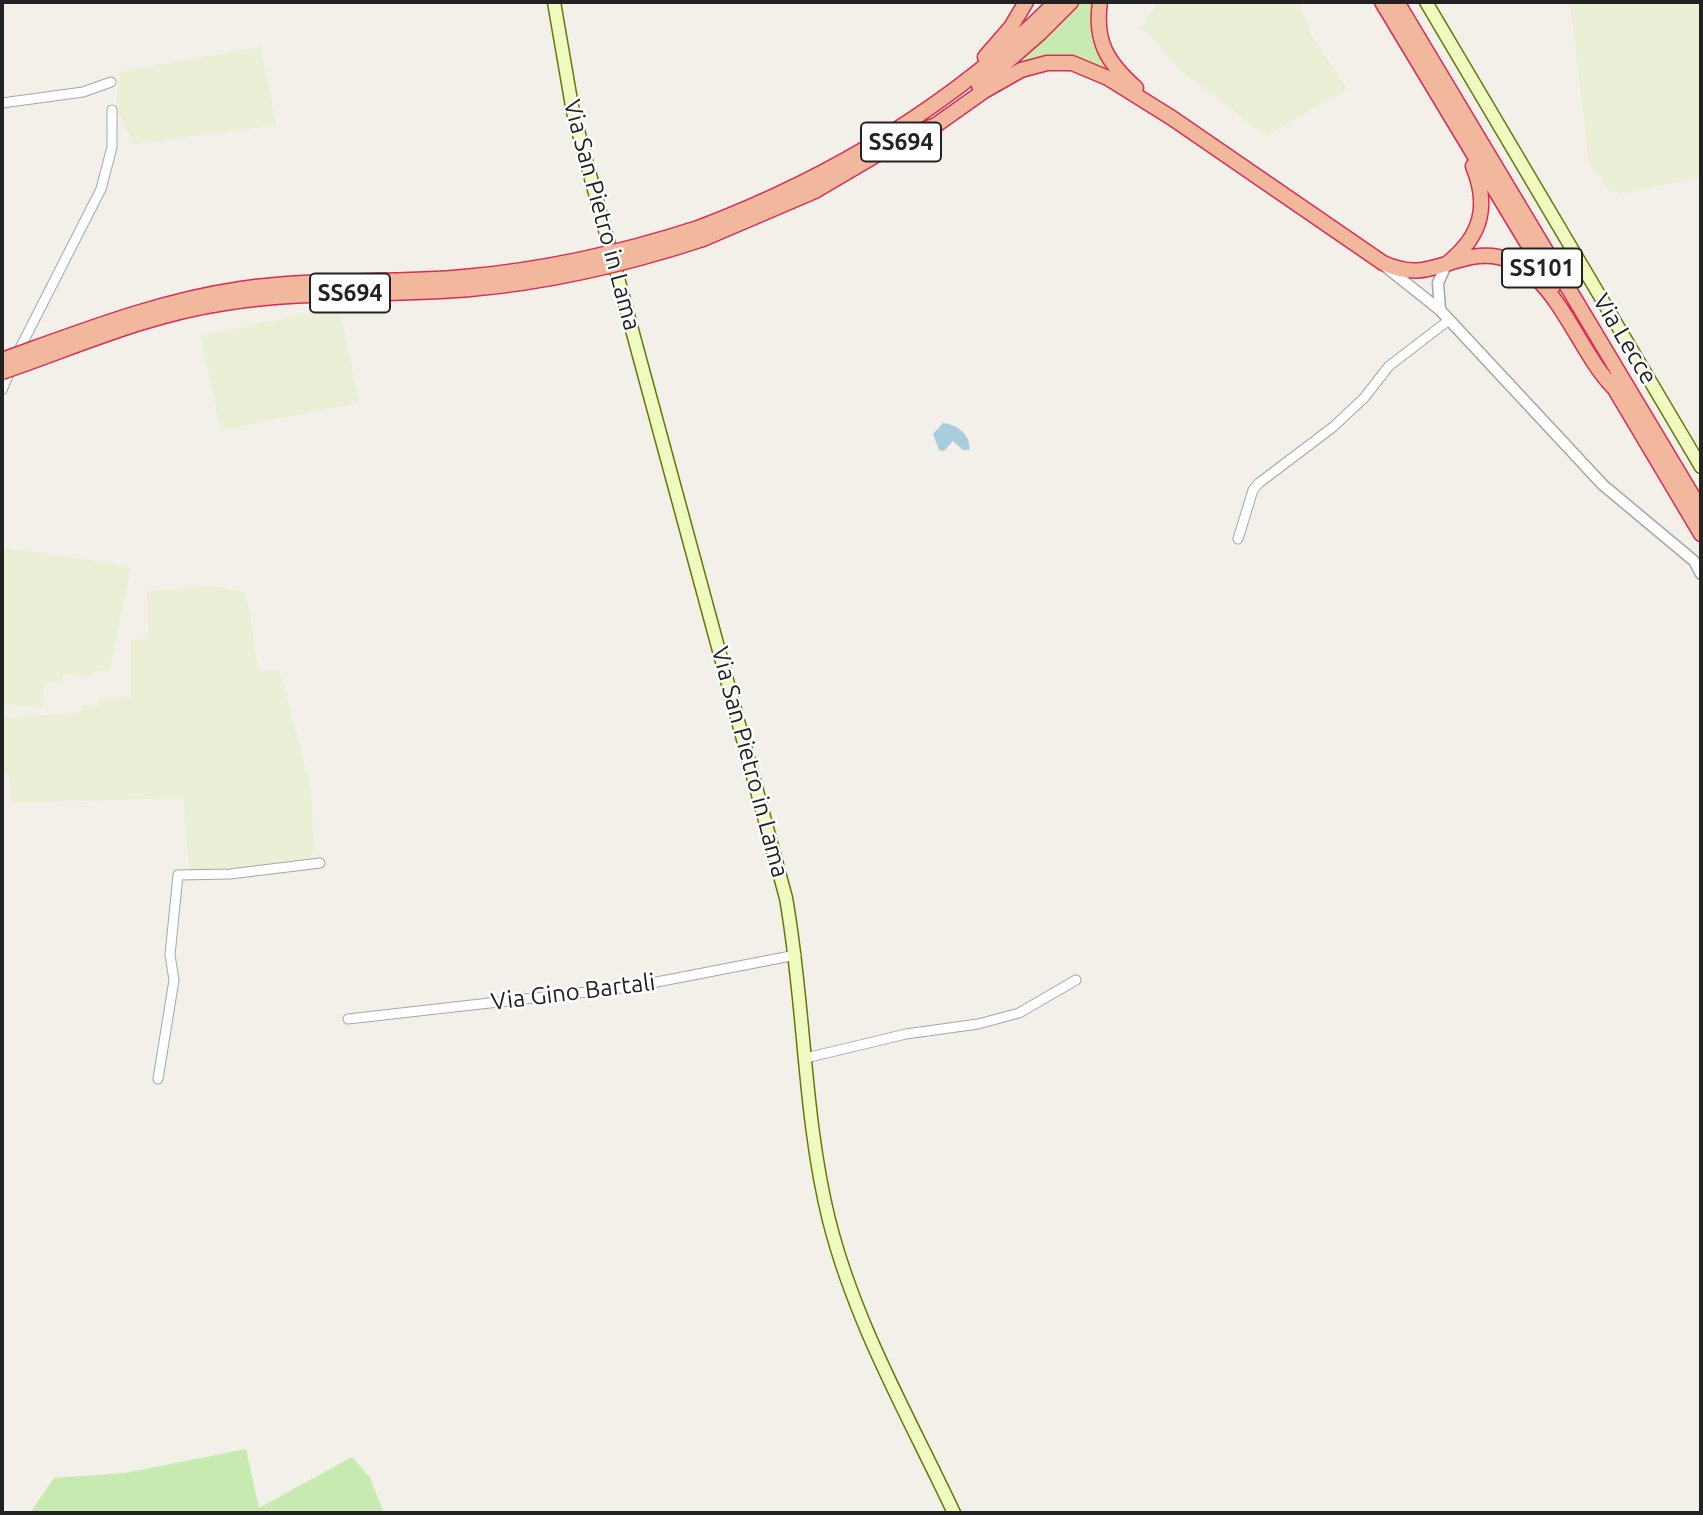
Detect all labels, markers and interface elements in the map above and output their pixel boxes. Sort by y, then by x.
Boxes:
street label: Via San Pietro in Lama [557,96,647,334]
road number: SS694 [861,122,941,162]
road number: SS101 [1502,248,1582,288]
road number: SS694 [310,274,390,312]
street label: Via Lecce [1587,288,1663,390]
street label: Via San Pietro in Lama [705,643,795,881]
street label: Via Gino Bartali [489,968,657,1016]

